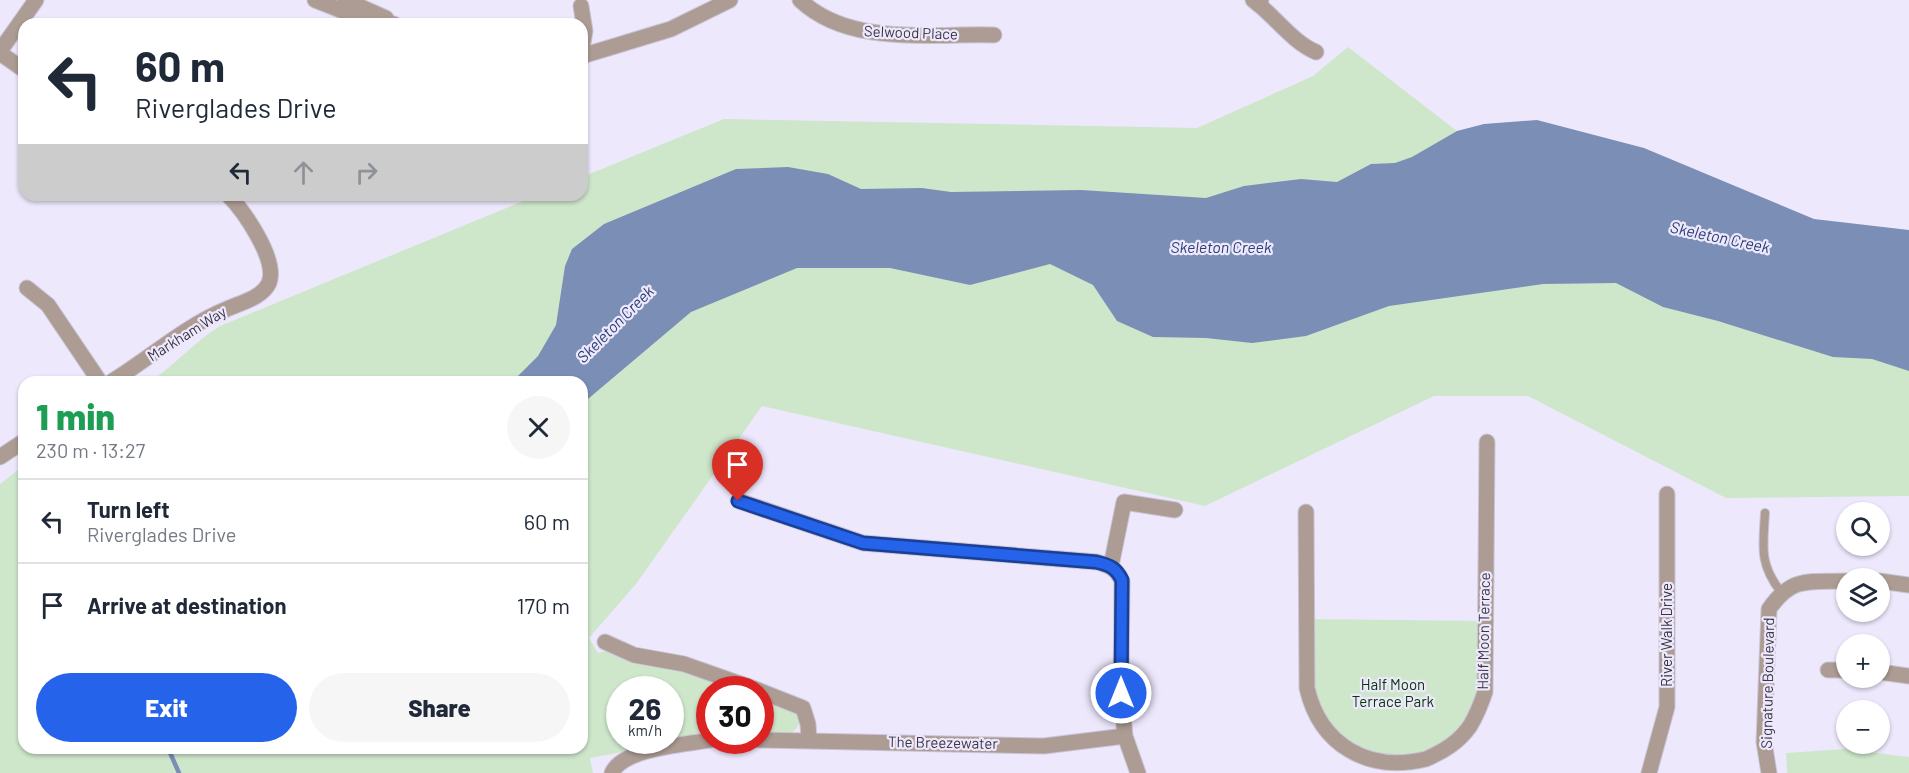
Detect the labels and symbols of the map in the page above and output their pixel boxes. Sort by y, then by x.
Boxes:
street label: Selwood Place [864,21,958,43]
water label: Skeleton Creek [1669,217,1772,256]
water label: Skeleton Creek [1170,237,1272,256]
water label: Skeleton Creek [572,281,657,366]
street label: Markham Way [144,302,229,364]
pin [712,439,763,501]
street label: Half Moon Terrace [1473,572,1493,690]
street label: River Walk Drive [1657,583,1675,687]
street label: Signature Boulevard [1757,617,1777,749]
position arrow [1089,661,1153,725]
park label: Half Moon Terrace Park [1352,675,1435,710]
speed limit sign: 30 [696,676,774,754]
street label: The Breezewater [888,732,999,752]

